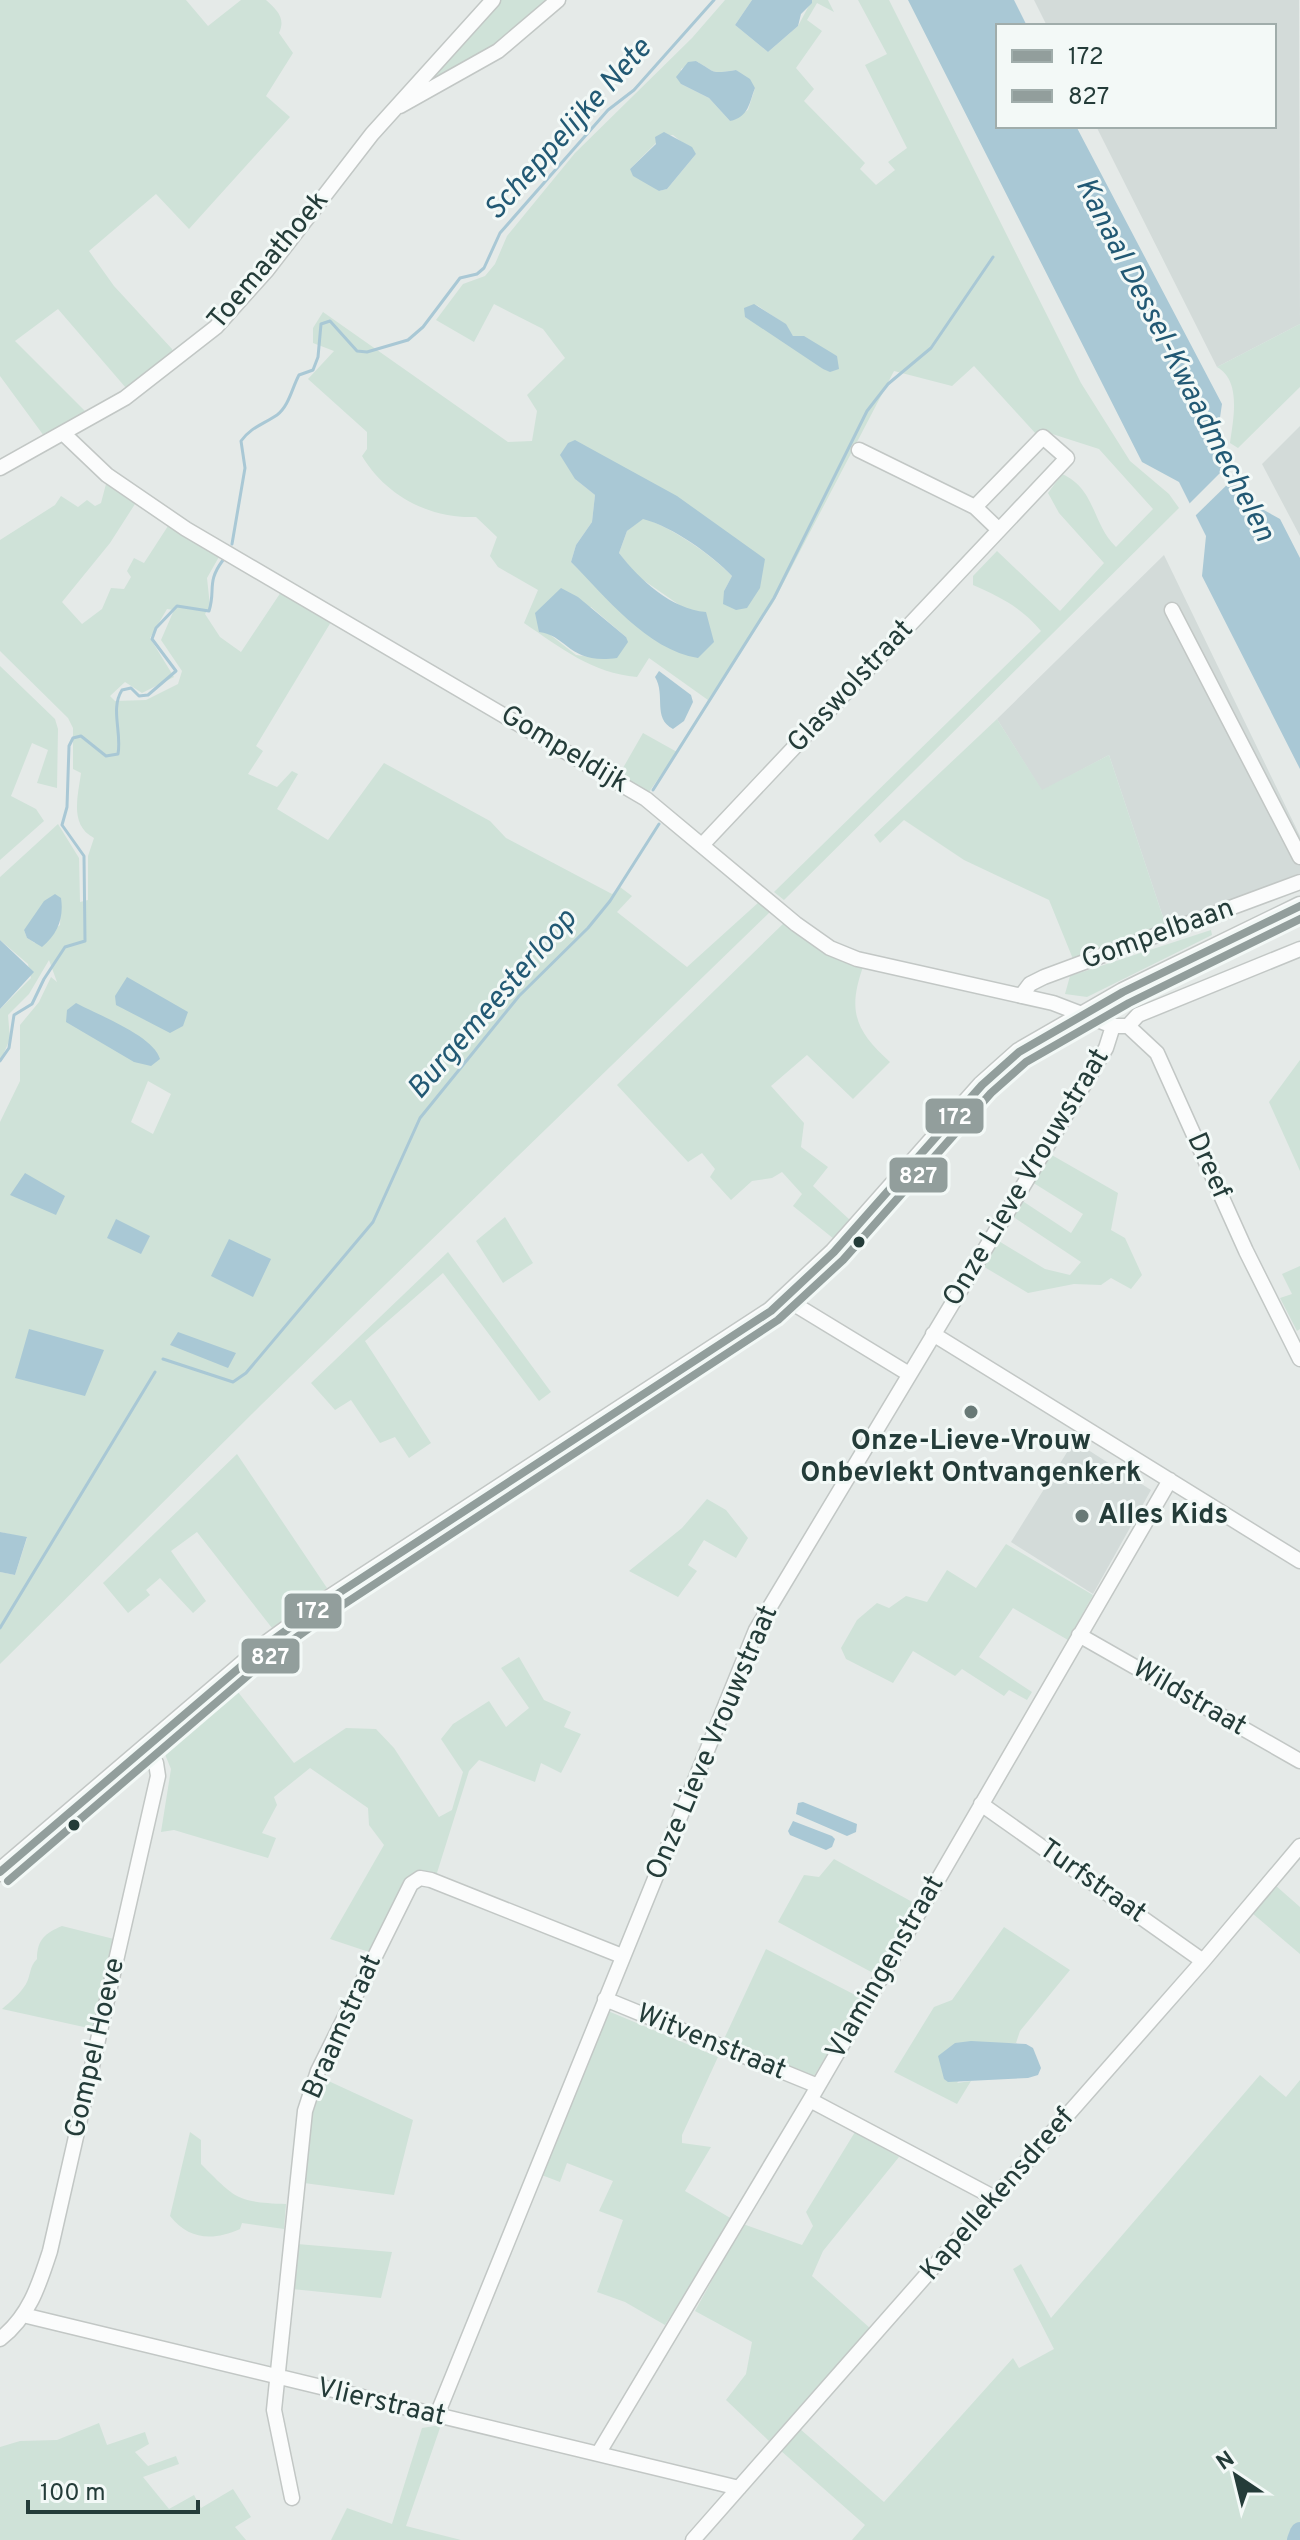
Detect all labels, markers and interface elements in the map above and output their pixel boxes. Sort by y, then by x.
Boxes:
legend [996,24,1276,128]
water label: Scheppelijke Nete [477,31,661,229]
text: 172 [1068,43,1104,73]
text: 827 [1068,83,1109,113]
water label: Kanaal Dessel-Kwaadmechelen [1066,172,1282,548]
street label: Toemaathoek [200,184,338,338]
street label: Glaswolstraat [780,613,922,761]
street label: Gompeldijk [493,698,635,802]
street label: Gompelbaan [1077,891,1239,979]
water label: Burgemeesterloop [400,902,586,1108]
street label: Onze Lieve Vrouwstraat [936,1042,1118,1314]
line badge: 172 [924,1097,985,1135]
text: 172 [938,1105,972,1132]
street label: Dreef [1178,1127,1238,1205]
line badge: 827 [888,1156,949,1194]
text: 827 [899,1164,937,1191]
unlabelled marker [851,1234,867,1250]
marker: Onze-Lieve-Vrouw Onbevlekt Ontvangenkerk [962,1403,980,1421]
place label: Onze-Lieve-Vrouw Onbevlekt Ontvangenkerk [800,1424,1142,1492]
place label: Alles Kids [1098,1498,1228,1534]
marker: Alles Kids [1073,1507,1091,1525]
line badge: 172 [283,1592,343,1630]
text: 172 [296,1599,330,1626]
street label: Onze Lieve Vrouwstraat [639,1600,787,1886]
line badge: 827 [240,1637,301,1675]
text: 827 [251,1645,289,1672]
street label: Wildstraat [1125,1651,1253,1745]
unlabelled marker [66,1817,82,1833]
street label: Turfstraat [1031,1832,1153,1932]
street label: Vlamingenstraat [819,1869,953,2067]
street label: Braamstraat [295,1949,391,2105]
street label: Gompel Hoeve [58,1955,134,2141]
street label: Witvenstraat [631,1997,791,2089]
street label: Kapellekensdreef [913,2101,1083,2289]
street label: Vlierstraat [313,2371,449,2435]
north arrow [1196,2436,1276,2516]
text: N [1212,2446,1240,2477]
scale bar [28,2464,198,2514]
text: 100 m [40,2479,106,2509]

